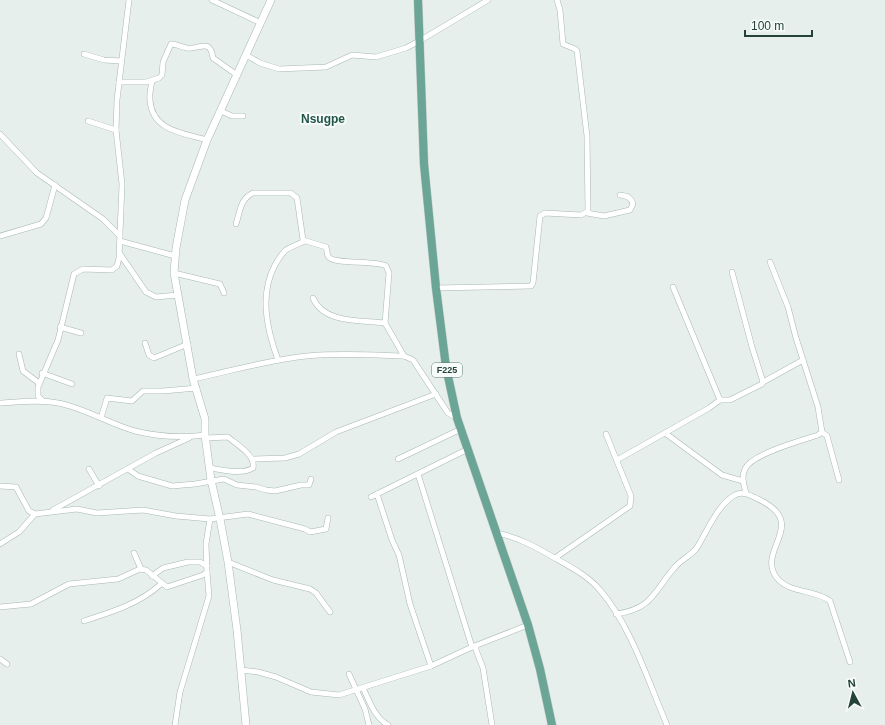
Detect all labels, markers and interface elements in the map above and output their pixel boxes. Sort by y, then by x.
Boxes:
scale bar [745,12,812,38]
text: 100 m [751,19,784,33]
district label: Nsugpe [301,112,345,126]
road number: F225 [432,363,462,377]
north arrow [833,673,873,713]
text: N [847,677,857,690]

